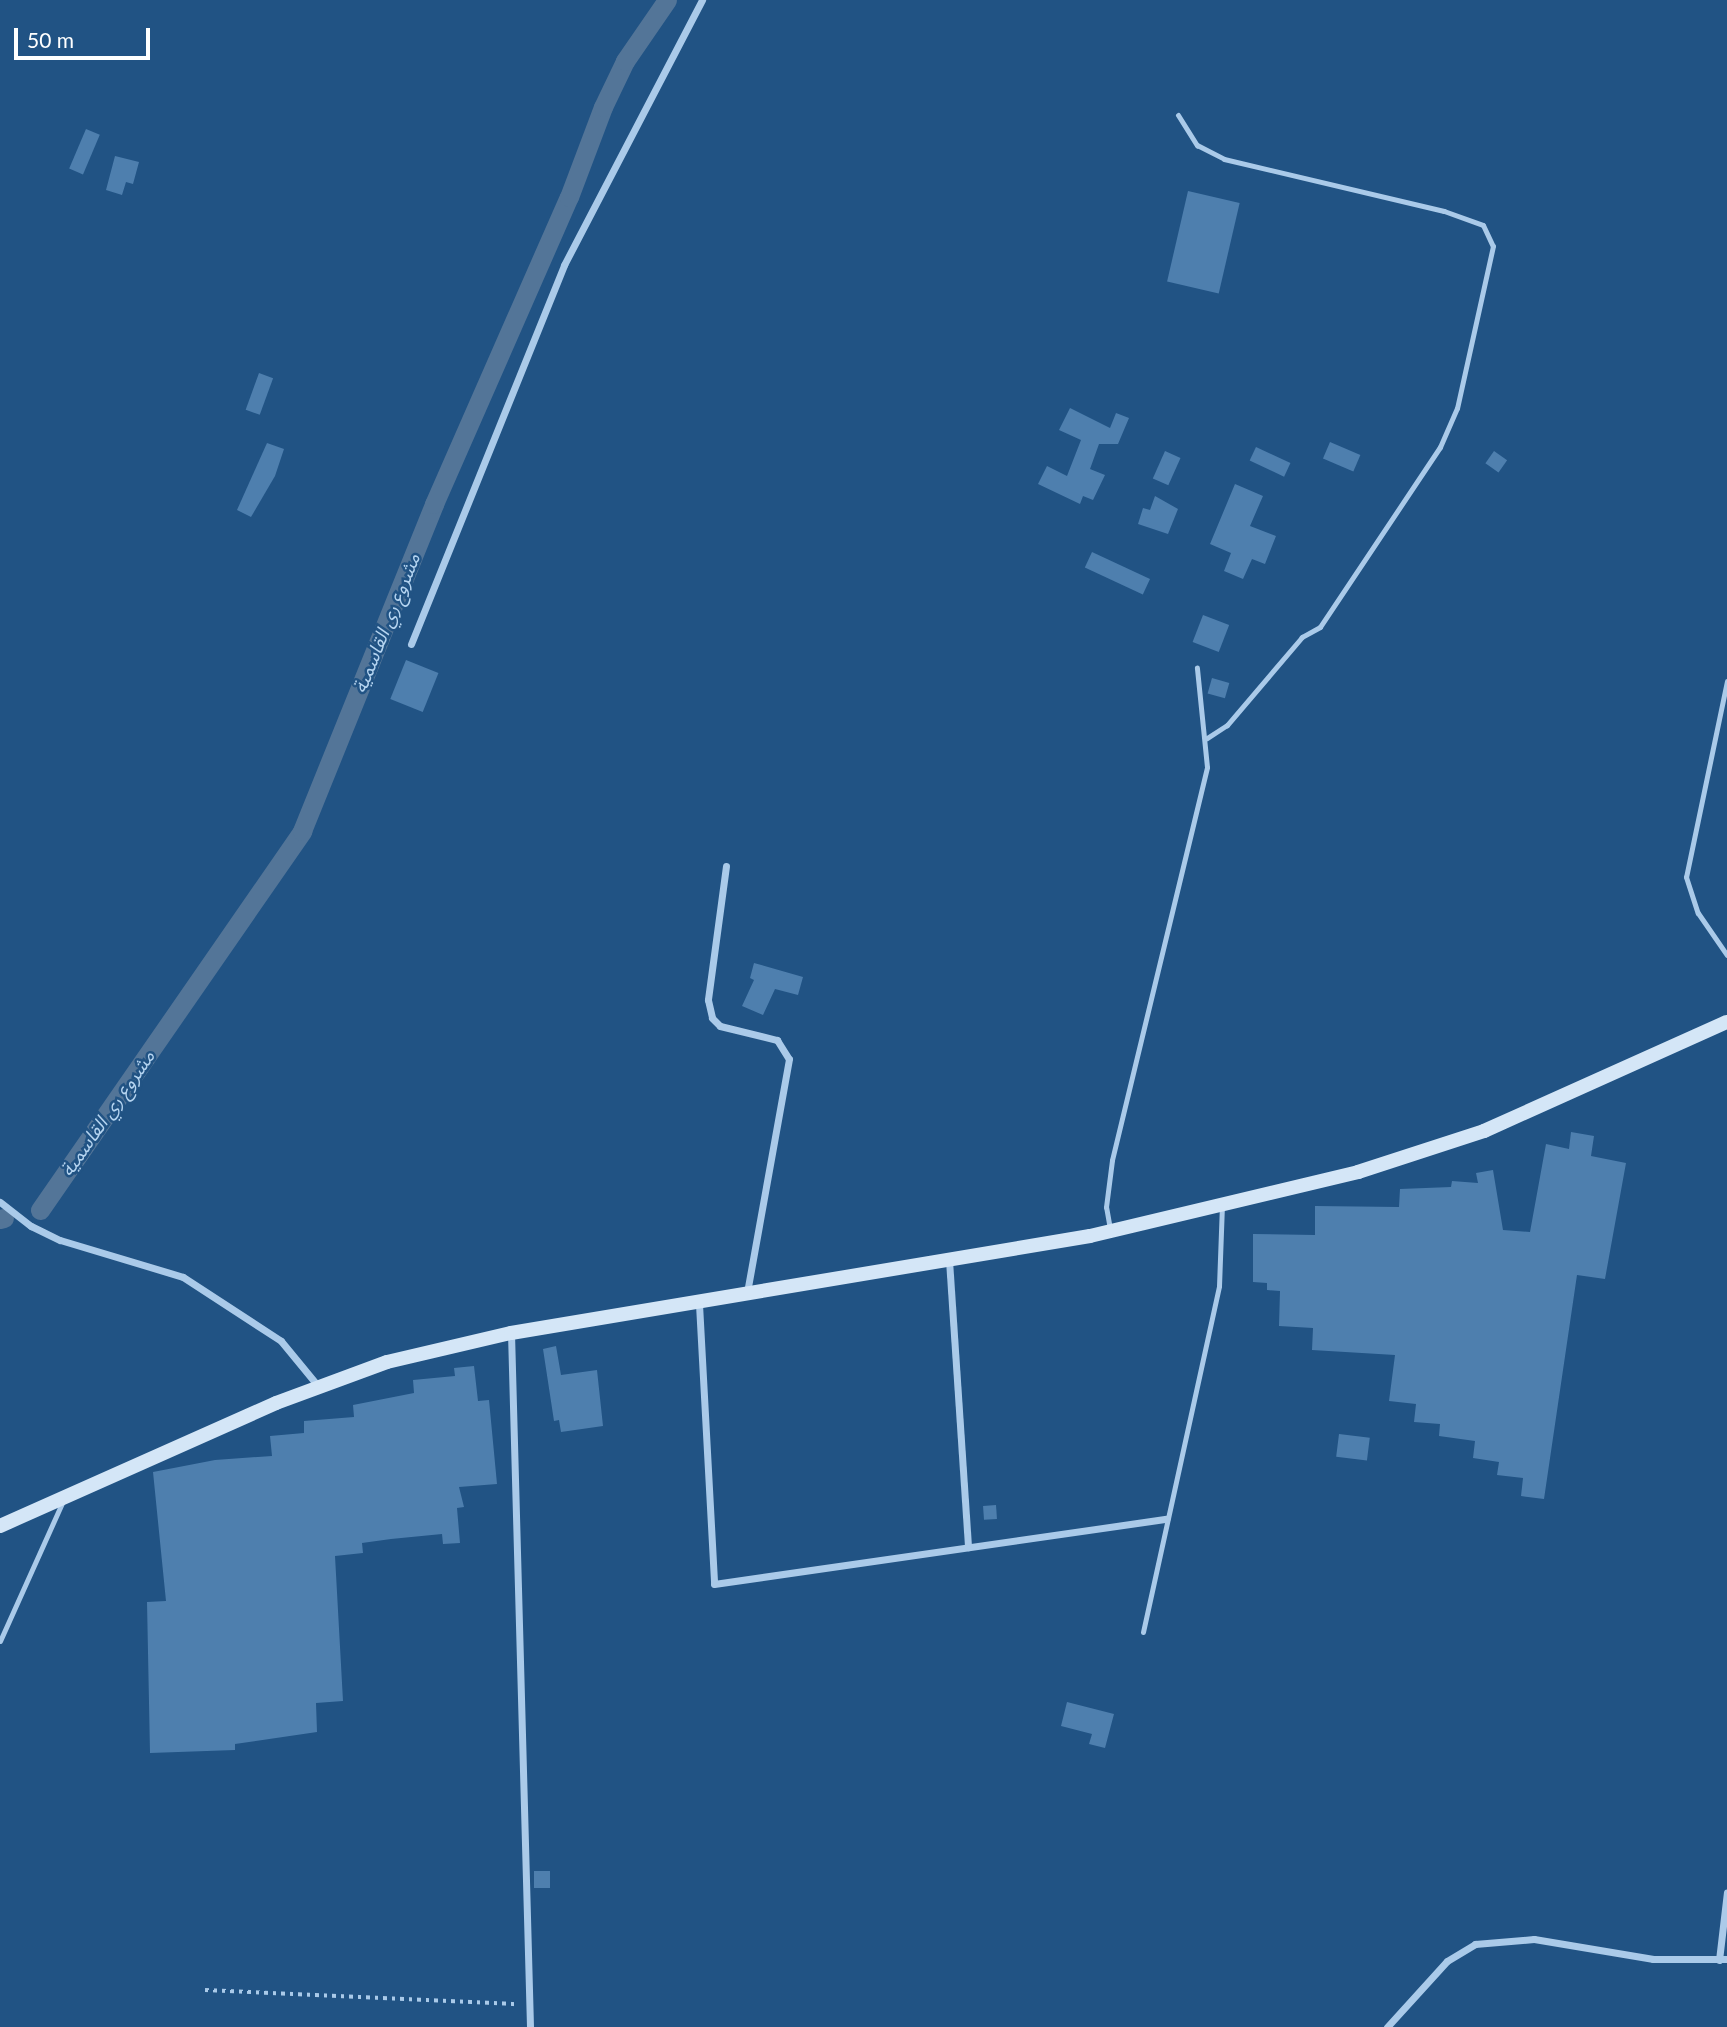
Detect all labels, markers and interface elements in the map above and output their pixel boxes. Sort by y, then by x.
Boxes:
scale bar [18,14,154,58]
text: 50 m [27,27,74,52]
water label: مشروع ري القاسمية [348,550,424,696]
water label: مشروع ري القاسمية [55,1046,159,1180]

